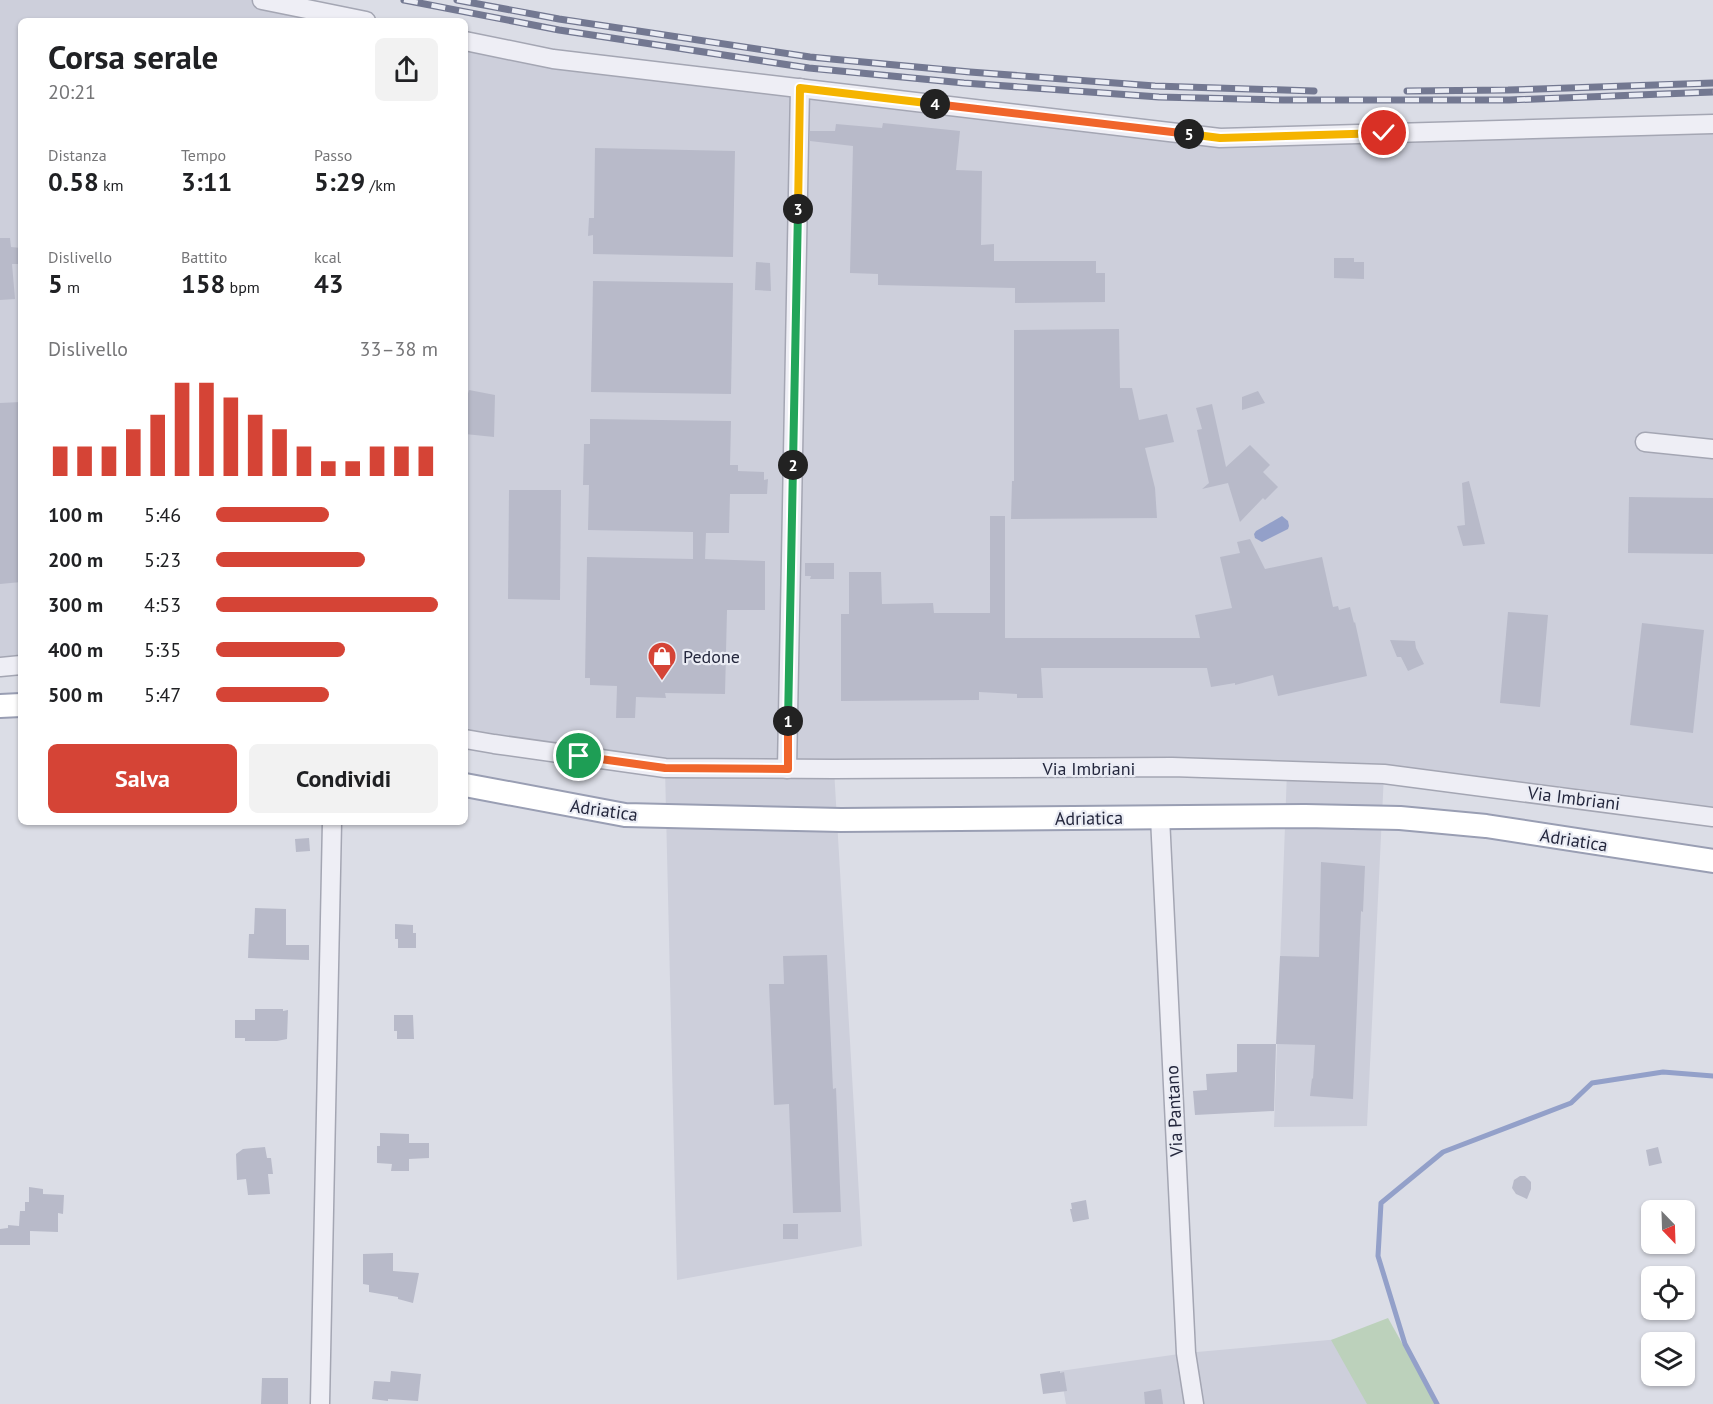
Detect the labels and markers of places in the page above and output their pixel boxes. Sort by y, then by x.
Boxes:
pin: 4 [920,89,950,119]
pin [1358,107,1409,158]
pin: 5 [1174,119,1204,149]
pin: 3 [783,194,813,224]
pin: 2 [778,450,808,480]
shop icon: Pedone [646,640,678,682]
place label: Pedone [683,645,740,668]
pin: 1 [773,706,803,736]
pin [553,730,604,781]

